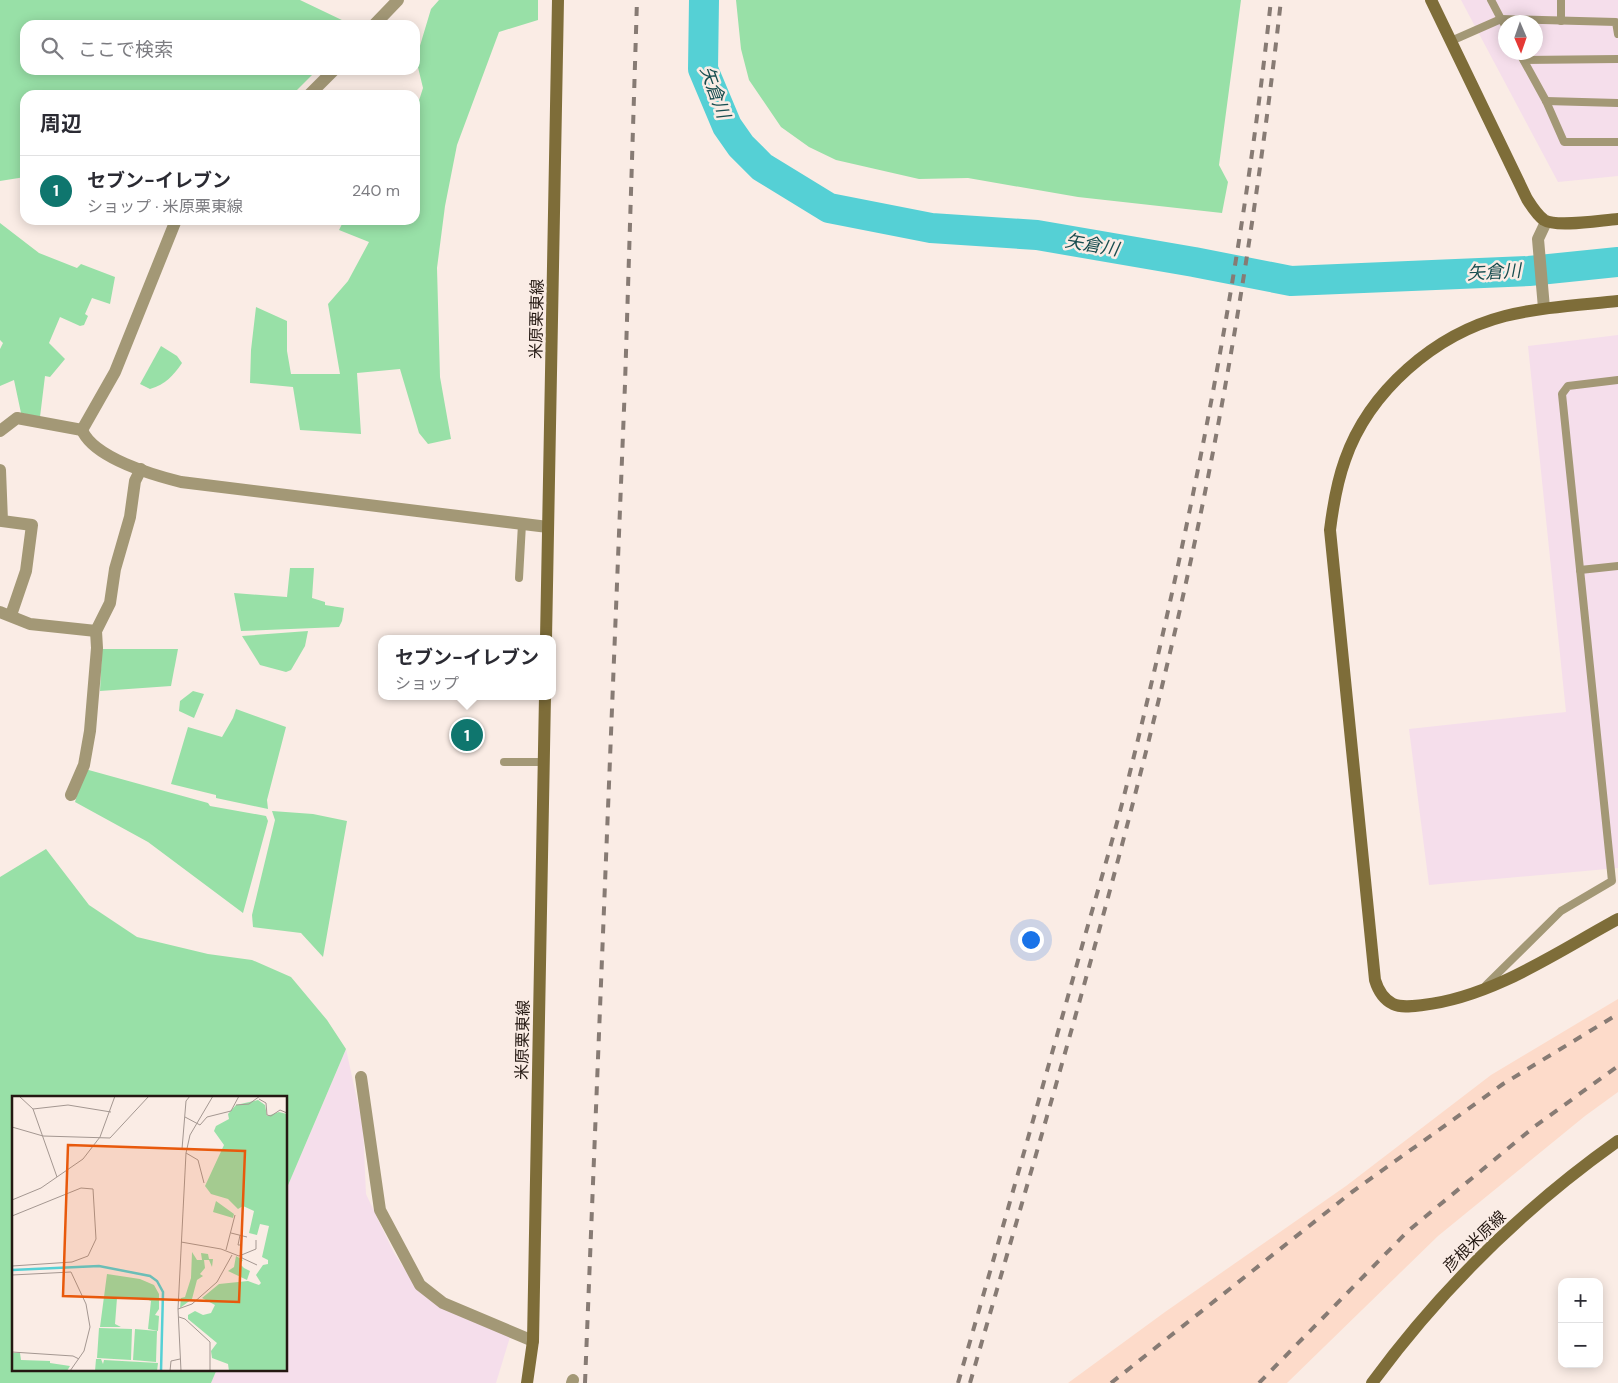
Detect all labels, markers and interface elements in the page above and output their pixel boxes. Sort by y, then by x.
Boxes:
north arrow [1498,15,1543,60]
search box [20,20,420,75]
icon: search [38,34,66,62]
text: ここで検索 [78,37,173,62]
water label: 矢倉川 [694,63,736,123]
text: 周辺 [40,110,82,138]
text: セブン-イレブン [87,168,231,193]
text: 1 [53,180,59,201]
text: 240 m [352,180,400,201]
text: ショップ · 米原栗東線 [87,196,243,217]
water label: 矢倉川 [1063,228,1123,262]
water label: 矢倉川 [1466,258,1524,285]
street label: 米原栗東線 [525,279,548,359]
popup [378,635,556,700]
text: セブン-イレブン [395,645,539,670]
text: ショップ [395,673,459,694]
pin: 1 [451,716,483,754]
your location [1018,927,1044,953]
street label: 米原栗東線 [511,1000,534,1080]
inset map [12,1096,288,1370]
street label: 彦根米原線 [1438,1206,1510,1277]
map controls [1558,1278,1603,1368]
button: + [1558,1278,1603,1323]
button: − [1558,1323,1603,1368]

